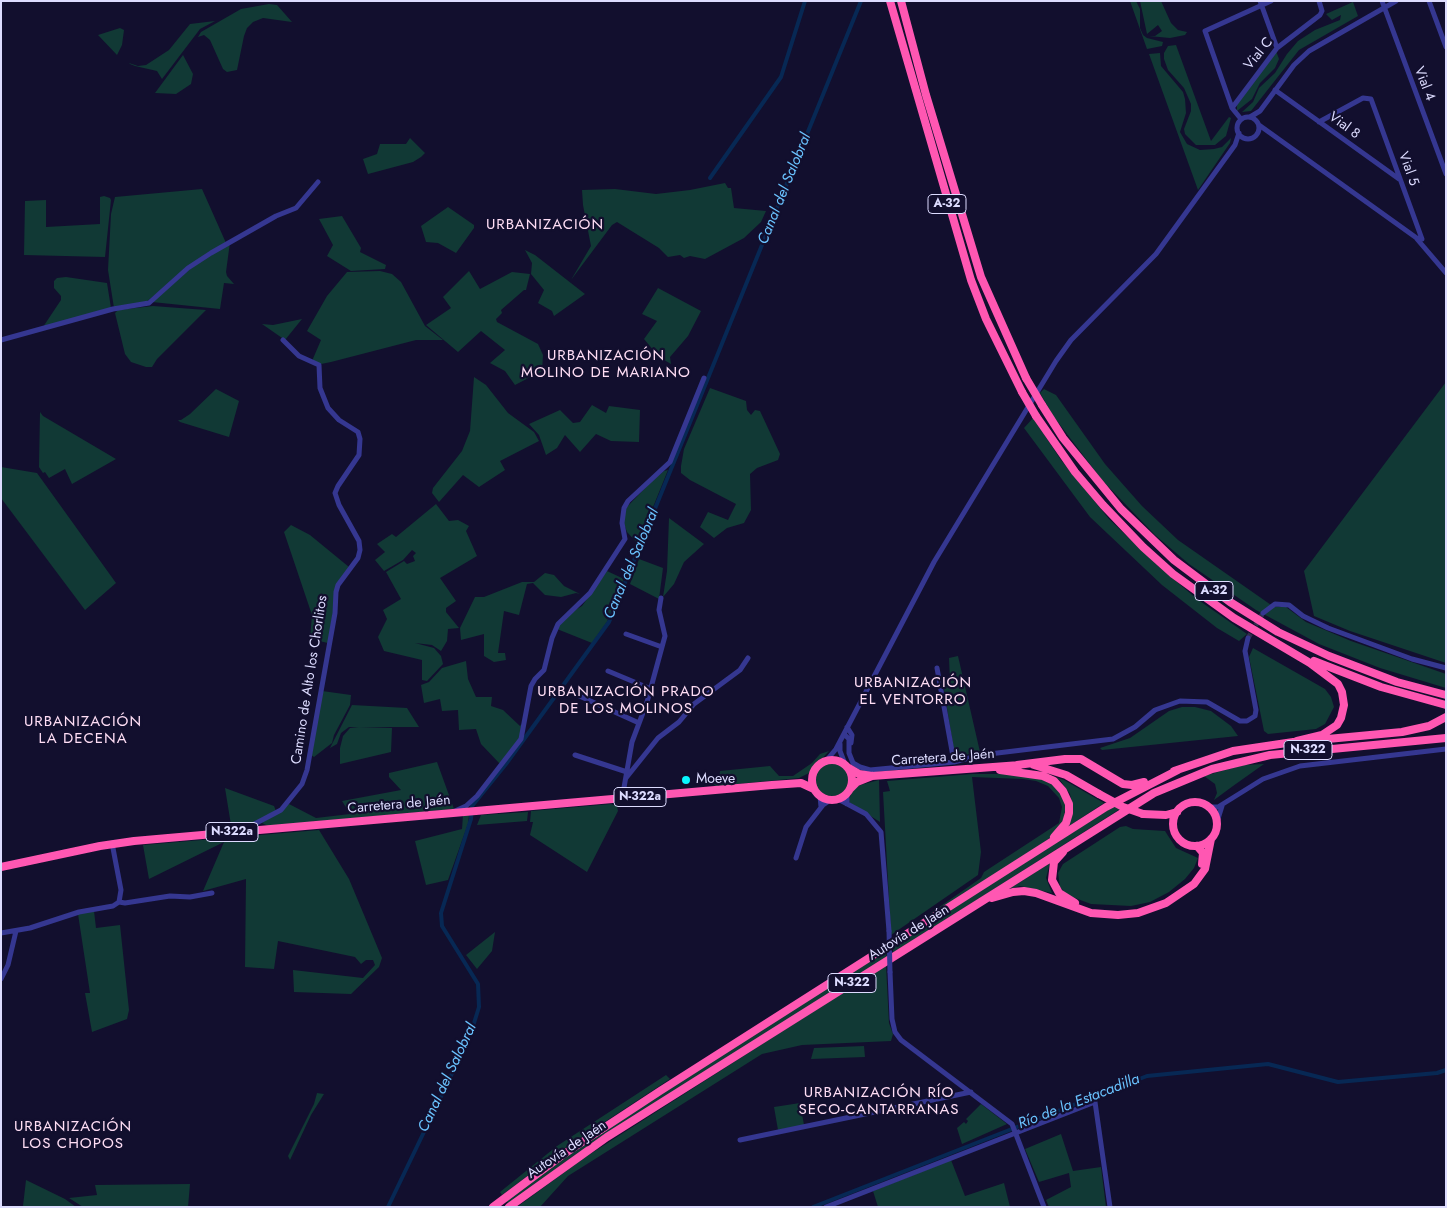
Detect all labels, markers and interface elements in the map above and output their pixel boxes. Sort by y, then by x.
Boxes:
street label: Vial C [1241,34,1277,74]
street label: Vial 4 [1410,65,1438,103]
street label: Vial 8 [1325,109,1363,143]
water label: Canal del Salobral [755,131,815,247]
street label: Vial 5 [1394,150,1422,188]
road number: A-32 [928,194,966,213]
district label: URBANIZACIÓN [484,216,606,234]
district label: URBANIZACIÓN MOLINO DE MARIANO [519,347,693,382]
water label: Canal del Salobral [601,506,663,622]
road number: A-32 [1195,582,1233,600]
street label: Camino de Alto los Chorlitos [288,594,332,766]
district label: URBANIZACIÓN EL VENTORRO [852,674,974,709]
district label: URBANIZACIÓN PRADO DE LOS MOLINOS [535,683,717,718]
district label: URBANIZACIÓN LA DECENA [22,713,144,748]
road number: N-322 [1284,740,1332,760]
street label: Carretera de Jaén [891,746,995,770]
place label: Moeve [696,772,735,788]
marker: Moeve [680,774,692,786]
road number: N-322a [614,788,666,806]
street label: Carretera de Jaén [347,792,451,818]
road number: N-322a [206,822,258,842]
street label: Autovía de Jaén [866,902,952,964]
road number: N-322 [828,974,876,992]
water label: Canal del Salobral [415,1021,481,1135]
water label: Río de la Estacadilla [1016,1071,1142,1133]
district label: URBANIZACIÓN RÍO SECO-CANTARRANAS [796,1084,962,1119]
street label: Autovía de Jaén [524,1117,610,1183]
district label: URBANIZACIÓN LOS CHOPOS [12,1118,134,1153]

